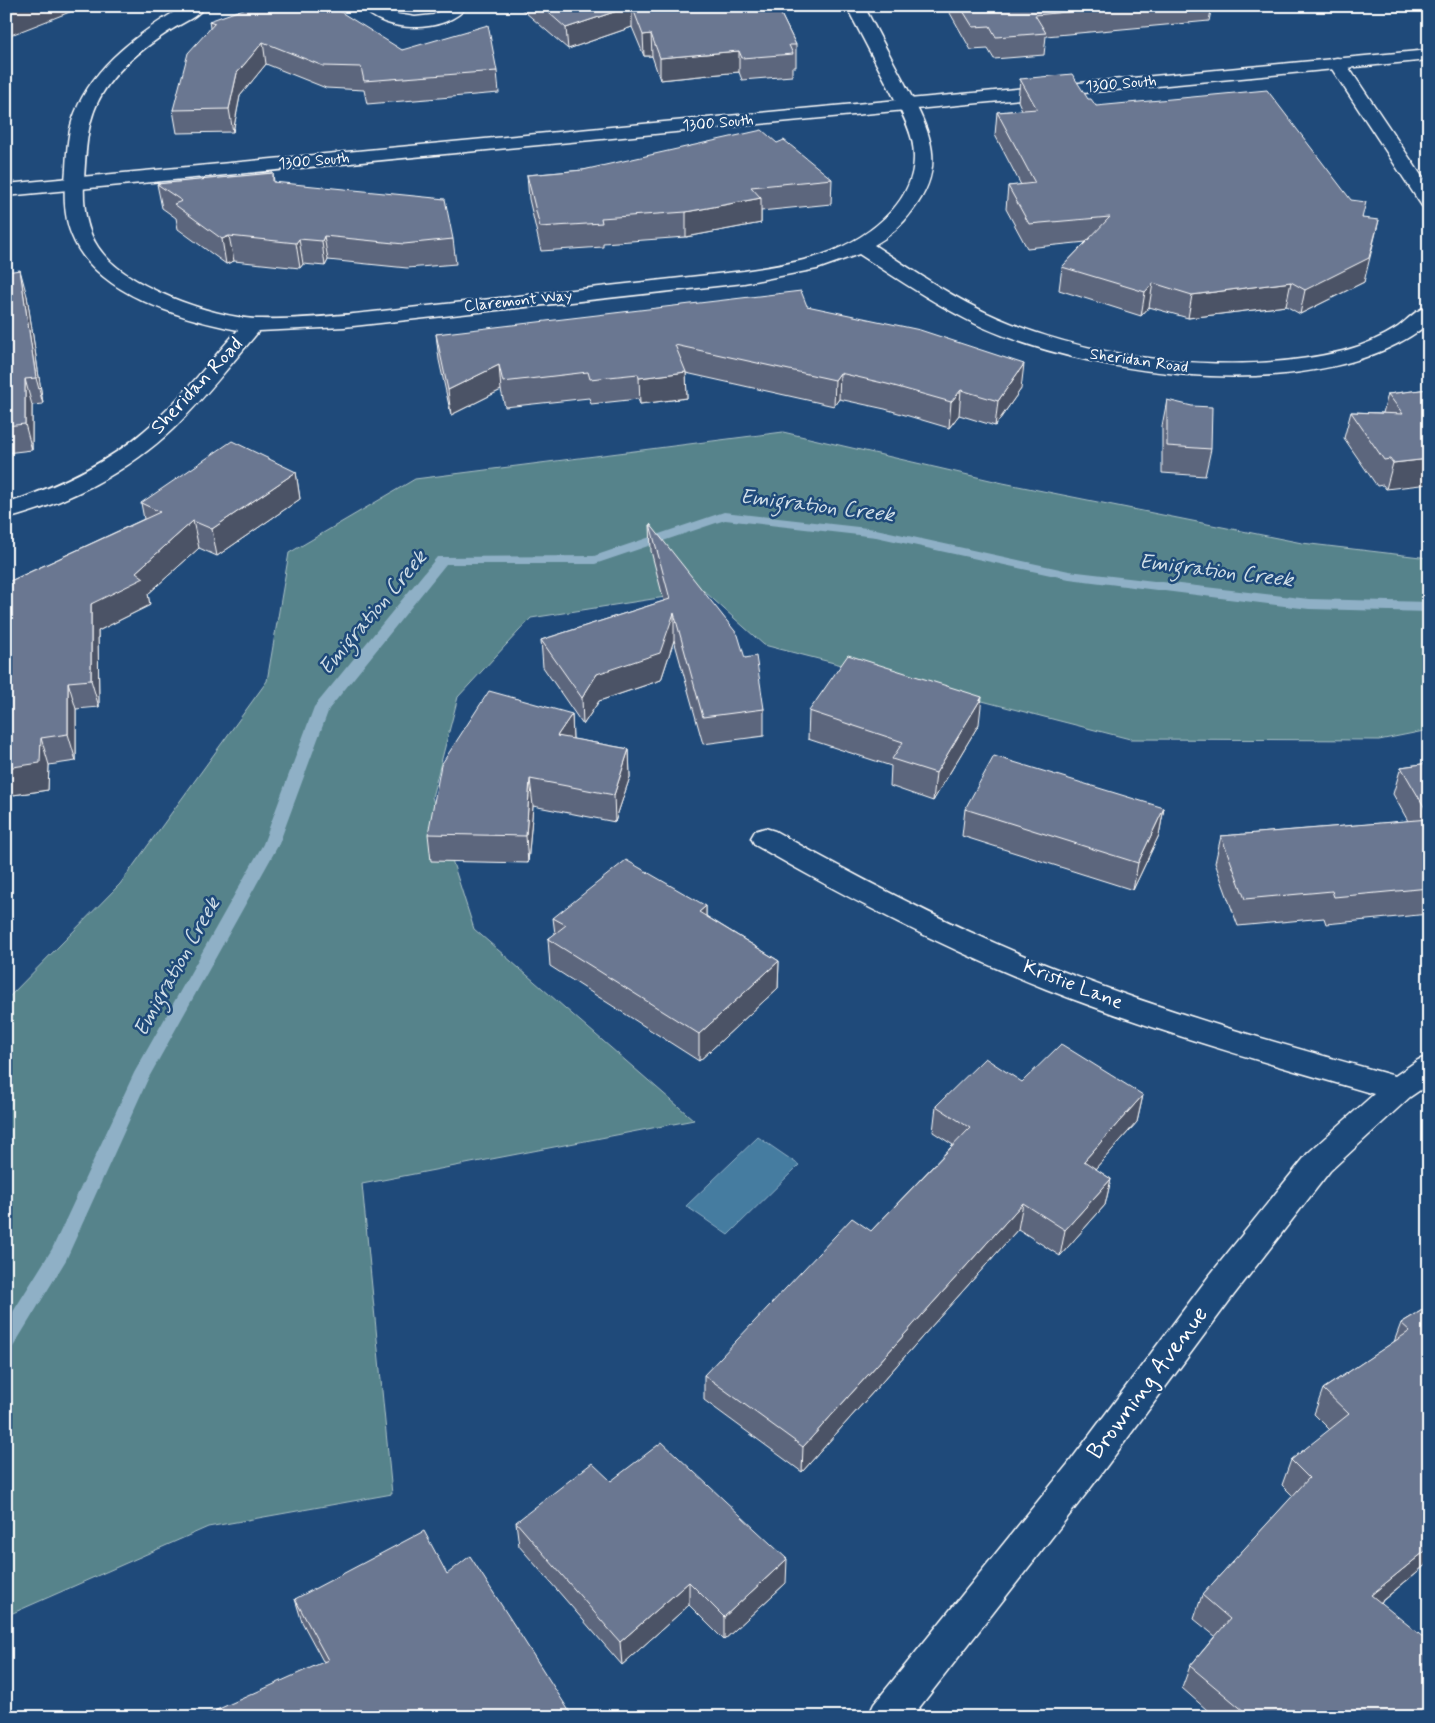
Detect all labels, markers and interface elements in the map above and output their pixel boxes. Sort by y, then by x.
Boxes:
street label: 1300 South [1084,70,1158,98]
street label: 1300 South [681,109,755,137]
street label: 1300 South [277,147,351,175]
street label: Claremont Way [463,285,573,317]
street label: Sheridan Road [145,331,249,441]
street label: Sheridan Road [1088,344,1190,378]
water label: Emigration Creek [738,483,897,531]
water label: Emigration Creek [312,544,436,683]
water label: Emigration Creek [1137,548,1296,596]
water label: Emigration Creek [127,891,229,1043]
street label: Kristie Lane [1019,954,1127,1016]
street label: Browning Avenue [1080,1300,1216,1466]

